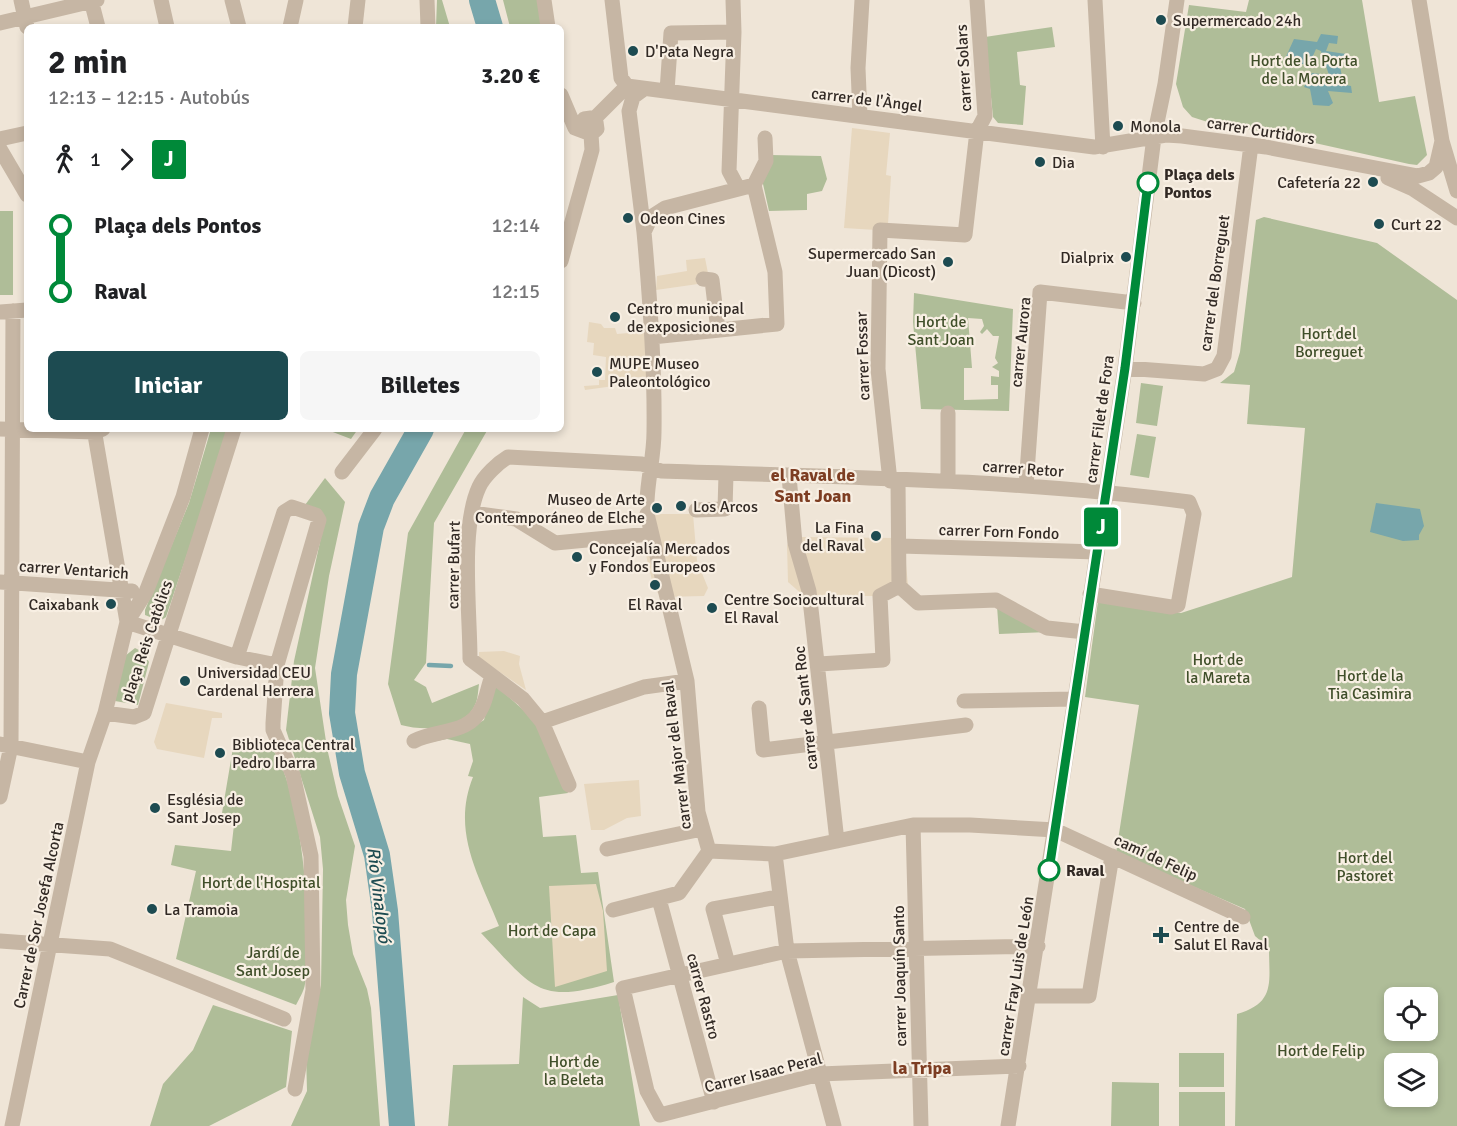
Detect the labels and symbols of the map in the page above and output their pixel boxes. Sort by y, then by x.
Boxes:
place label: Supermercado 24h [1173,11,1301,31]
marker: Supermercado 24h [1154,13,1168,27]
street label: carrer Solars [952,24,976,112]
place label: D'Pata Negra [645,42,734,62]
marker: D'Pata Negra [626,44,640,58]
park label: Hort de la Porta de la Morera [1250,51,1358,89]
street label: carrer de l'Àngel [810,83,924,117]
street label: carrer Curtidors [1206,113,1316,149]
place label: Monola [1130,117,1181,137]
marker: Monola [1111,119,1125,133]
place label: Dia [1052,153,1075,173]
marker: Dia [1033,155,1047,169]
place label: Plaça dels Pontos [1164,165,1235,203]
marker: Plaça dels Pontos [1137,172,1159,194]
place label: Cafetería 22 [1277,173,1361,193]
marker: Cafetería 22 [1366,175,1380,189]
place label: Odeon Cines [640,209,725,229]
marker: Odeon Cines [621,211,635,225]
street label: carrer del Borreguet [1196,213,1235,353]
place label: Curt 22 [1391,215,1442,235]
marker: Curt 22 [1372,217,1386,231]
place label: Supermercado San Juan (Dicost) [808,244,936,282]
place label: Dialprix [1060,248,1115,268]
marker: Dialprix [1119,250,1133,264]
marker: Supermercado San Juan (Dicost) [941,255,955,269]
street label: carrer Aurora [1006,296,1036,388]
place label: Centro municipal de exposiciones [627,299,745,337]
marker: Centro municipal de exposiciones [608,310,622,324]
street label: carrer Fossar [851,311,875,401]
park label: Hort de Sant Joan [907,312,975,350]
park label: Hort del Borreguet [1295,324,1364,362]
place label: MUPE Museo Paleontológico [609,354,711,392]
street label: carrer Filet de Fora [1081,354,1119,484]
marker: MUPE Museo Paleontológico [590,365,604,379]
street label: carrer Retor [982,456,1064,482]
district label: el Raval de Sant Joan [771,464,855,507]
place label: Museo de Arte Contemporáneo de Elche [475,490,645,528]
place label: Los Arcos [693,497,758,517]
marker: Los Arcos [674,499,688,513]
marker: Museo de Arte Contemporáneo de Elche [650,501,664,515]
line badge: J [1082,508,1120,546]
place label: La Fina del Raval [802,518,864,556]
street label: carrer Bufart [443,520,465,609]
street label: carrer Forn Fondo [938,520,1060,544]
marker: La Fina del Raval [869,529,883,543]
place label: Concejalía Mercados y Fondos Europeos [589,539,730,577]
marker: Concejalía Mercados y Fondos Europeos [570,550,584,564]
street label: carrer Ventarich [18,556,130,584]
street label: plaça Reis Catòlics [117,578,177,705]
marker: El Raval [648,578,662,592]
place label: Centre Sociocultural El Raval [724,590,865,628]
place label: Caixabank [28,595,99,615]
place label: El Raval [628,595,683,615]
marker: Caixabank [104,597,118,611]
marker: Centre Sociocultural El Raval [705,601,719,615]
street label: carrer de Sant Roc [790,645,822,771]
park label: Hort de la Mareta [1186,650,1250,688]
place label: Universidad CEU Cardenal Herrera [197,663,314,701]
park label: Hort de la Tia Casimira [1328,666,1412,704]
marker: Universidad CEU Cardenal Herrera [178,674,192,688]
street label: carrer Major del Raval [658,679,696,830]
place label: Biblioteca Central Pedro Ibarra [232,735,355,773]
marker: Biblioteca Central Pedro Ibarra [213,746,227,760]
place label: Església de Sant Josep [167,790,244,828]
marker: Església de Sant Josep [148,801,162,815]
street label: Carrer de Sor Josefa Alcorta [9,820,69,1010]
street label: camí de Felip [1111,830,1200,886]
water label: Río Vinalopó [362,846,396,946]
park label: Hort del Pastoret [1337,848,1394,886]
marker: Raval [1038,859,1060,881]
place label: Raval [1066,861,1105,881]
park label: Hort de l'Hospital [201,873,321,893]
street label: carrer Fray Luis de León [993,895,1039,1058]
place label: La Tramoia [164,900,238,920]
marker: La Tramoia [145,902,159,916]
street label: carrer Joaquín Santo [889,905,911,1047]
place label: Centre de Salut El Raval [1174,917,1268,955]
park label: Hort de Capa [508,921,596,941]
marker: Centre de Salut El Raval [1152,926,1170,944]
park label: Jardí de Sant Josep [236,943,310,981]
street label: carrer Rastro [682,951,724,1042]
park label: Hort de Felip [1277,1041,1365,1061]
street label: Carrer Isaac Peral [702,1049,825,1097]
park label: Hort de la Beleta [544,1052,604,1090]
district label: la Tripa [892,1057,952,1079]

